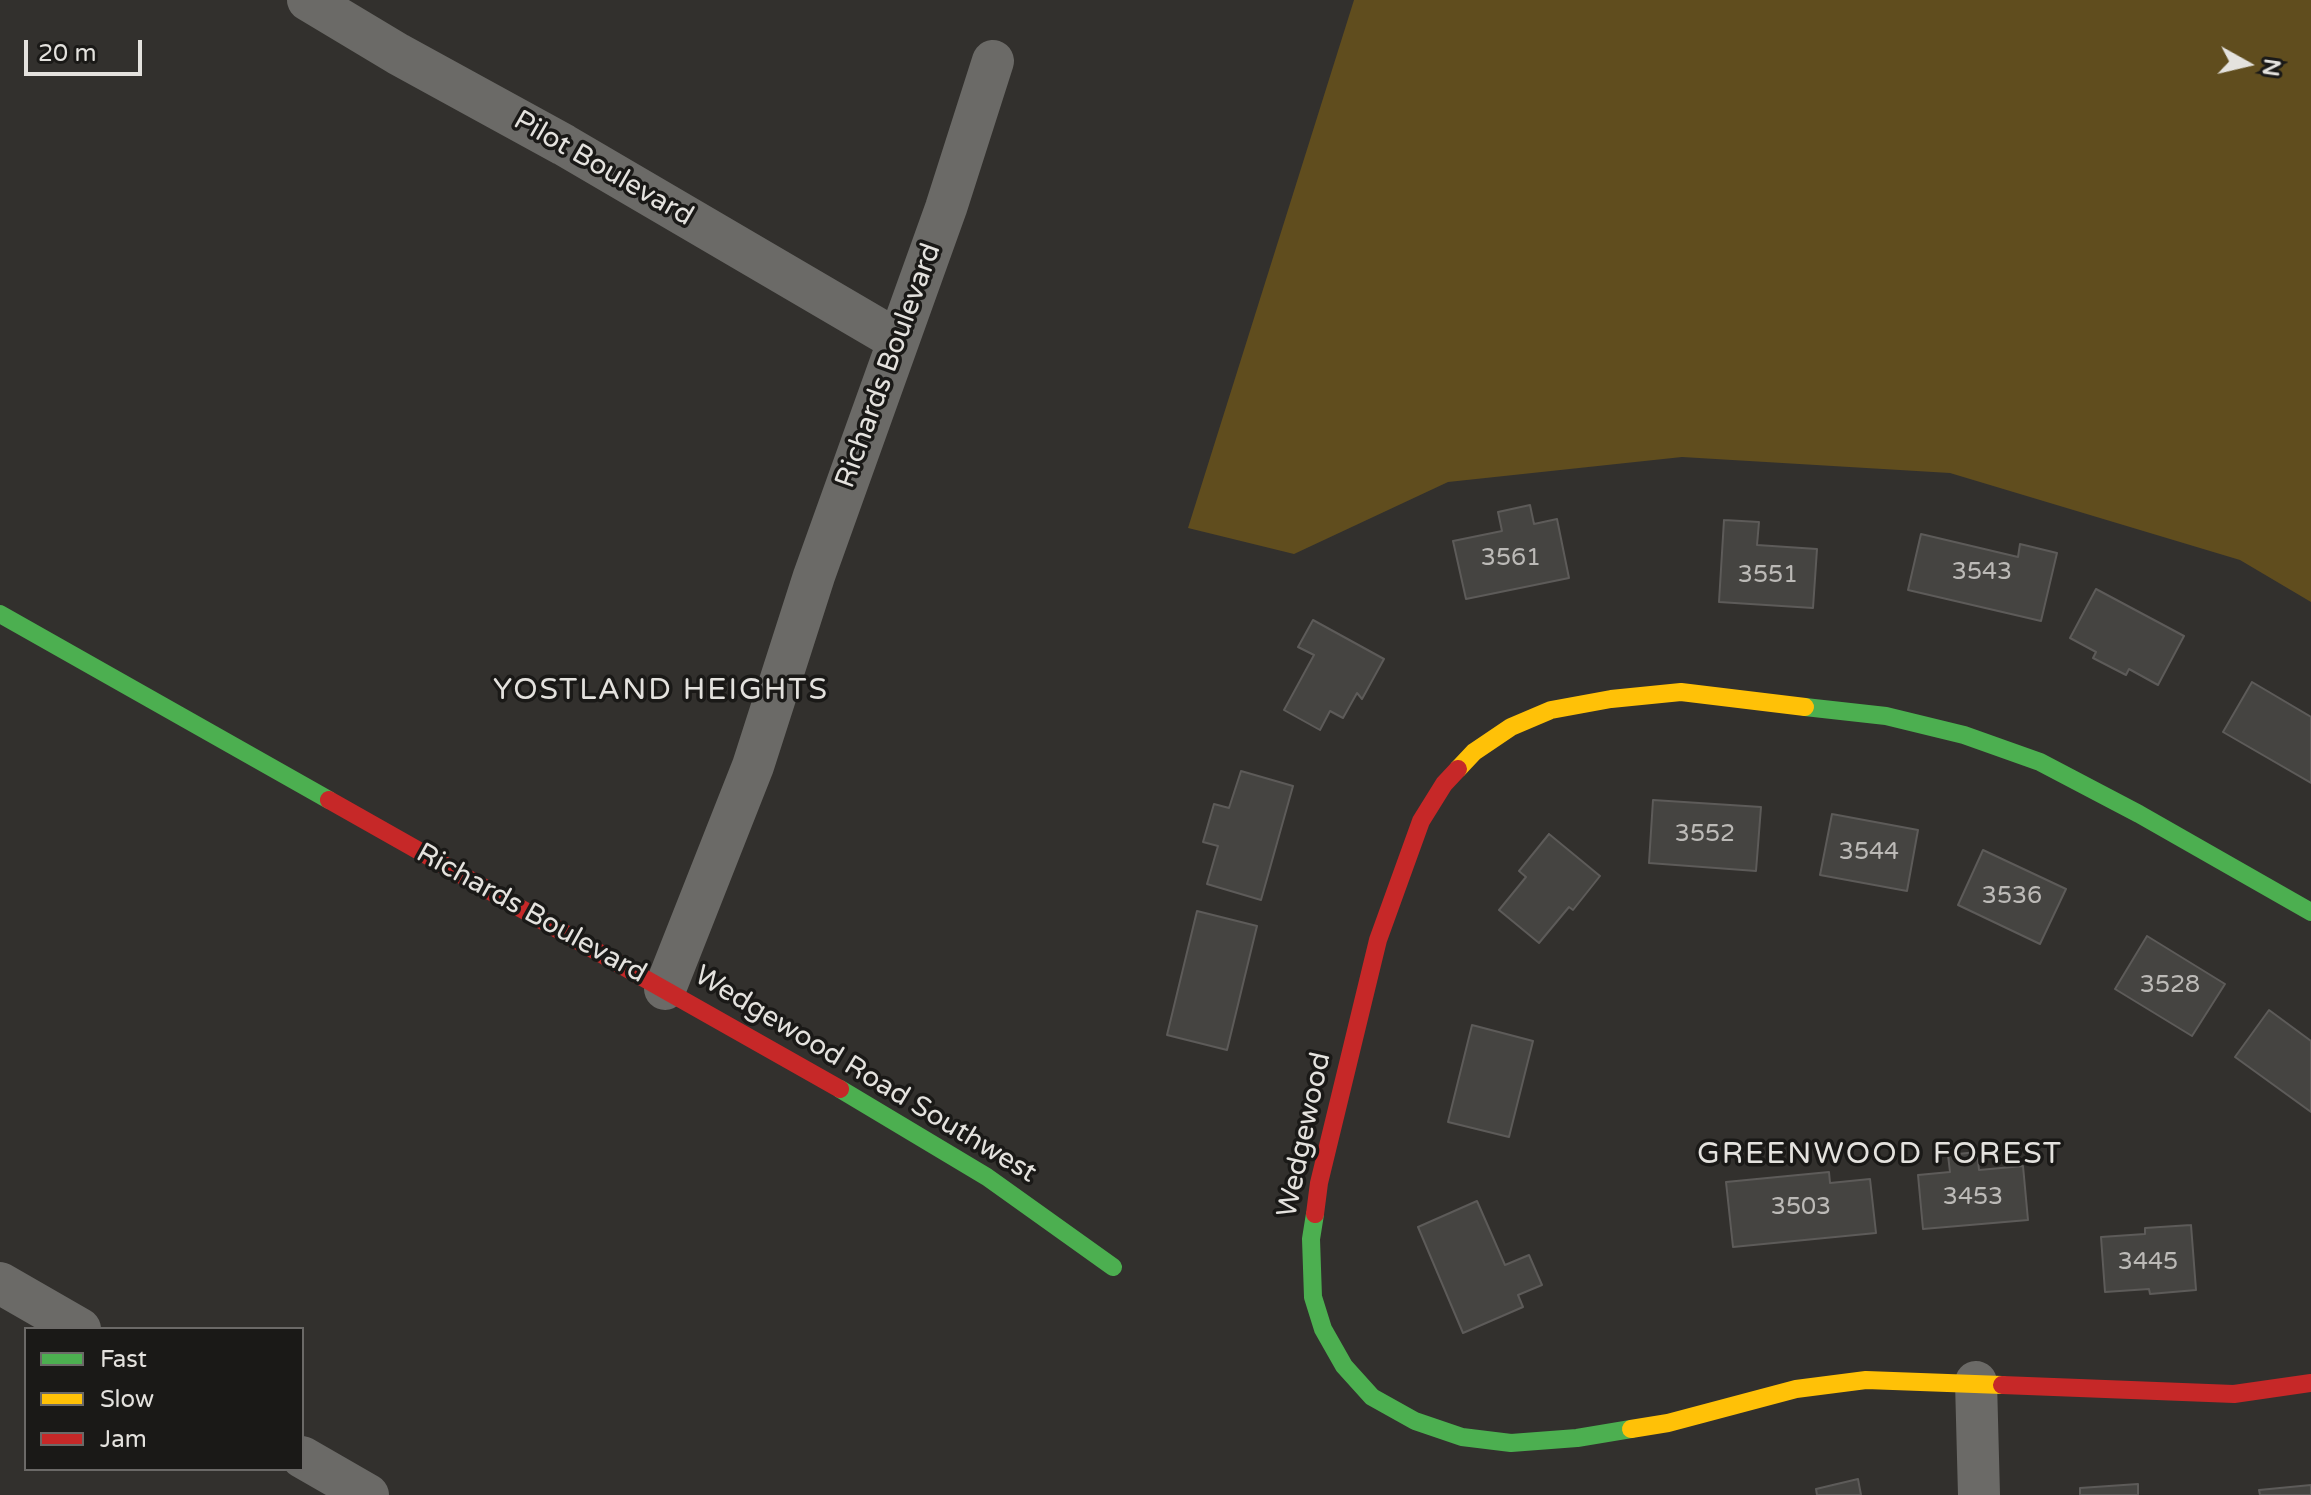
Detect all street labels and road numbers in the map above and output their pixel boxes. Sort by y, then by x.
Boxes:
street label: Pilot Boulevard [507,104,699,234]
street label: Richards Boulevard [829,239,949,493]
street label: Richards Boulevard [410,837,652,991]
street label: Wedgewood Road Southwest [688,959,1042,1191]
street label: Wedgewood [1271,1050,1339,1220]

